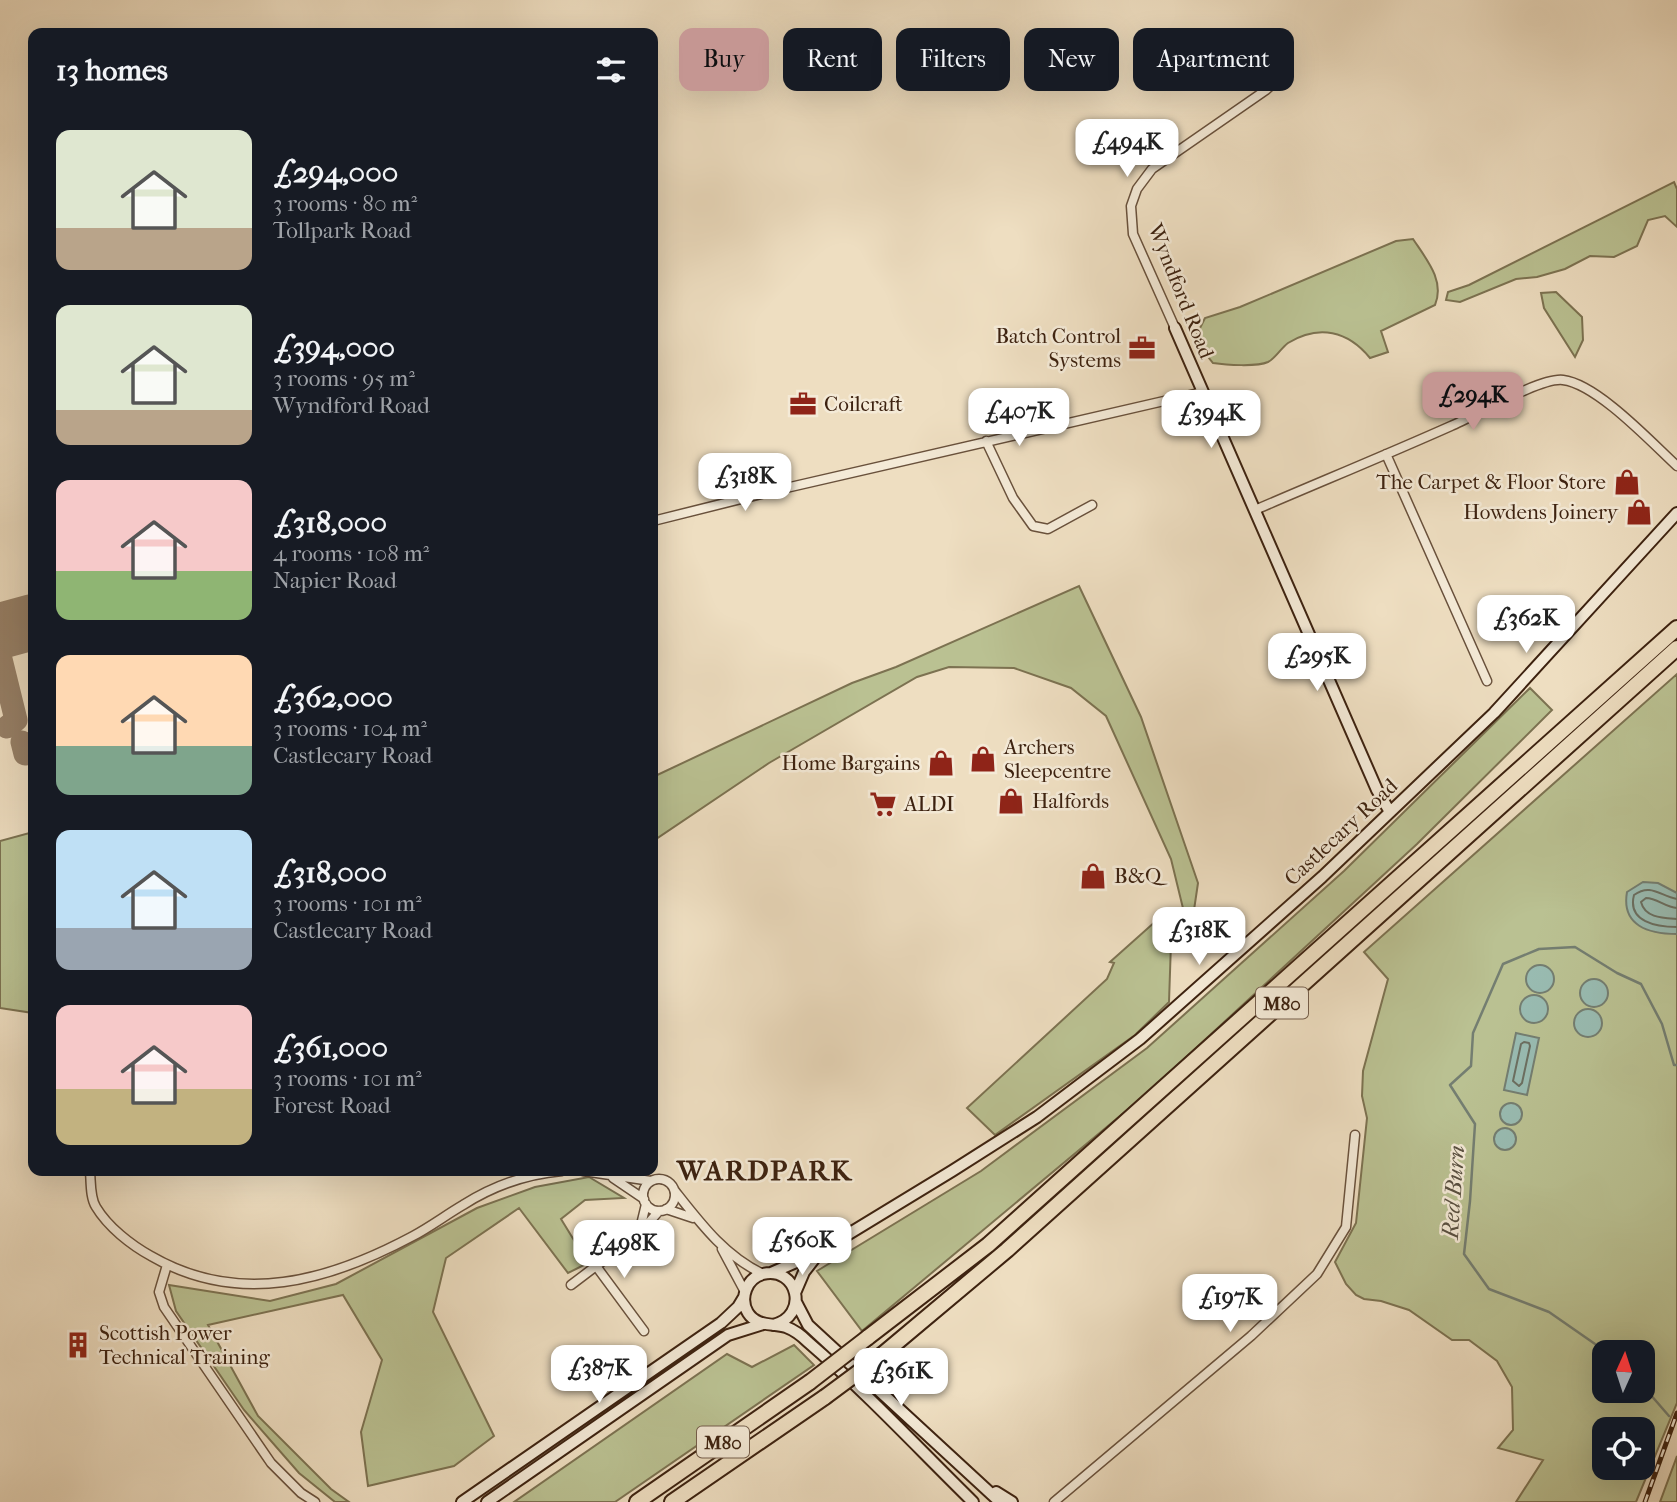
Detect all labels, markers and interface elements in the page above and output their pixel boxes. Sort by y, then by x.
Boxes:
chip: Buy [679,28,769,91]
chip: Rent [783,28,882,91]
chip: Filters [896,28,1010,91]
chip: New [1024,28,1119,91]
chip: Apartment [1133,28,1294,91]
icon: filters [592,51,630,89]
text: 13 homes [56,53,168,88]
pin: £494K [1078,120,1176,179]
text: £494K [1091,128,1163,155]
text: £294,000 [273,155,398,190]
icon: home [112,158,196,242]
text: 3 rooms · 80 m² [273,190,417,217]
text: Tollpark Road [273,217,411,244]
street label: Wyndford Road [1143,219,1219,362]
place label: Batch Control Systems [995,324,1121,372]
text: £394,000 [273,330,395,365]
icon: home [112,333,196,417]
office icon: Batch Control Systems [1127,333,1157,363]
text: 3 rooms · 95 m² [273,365,415,392]
pin: £294K [1424,372,1522,432]
text: £294K [1438,381,1508,408]
pin: £407K [970,388,1068,448]
office icon: Coilcraft [788,389,818,419]
pin: £394K [1162,391,1260,450]
text: Wyndford Road [273,392,430,419]
place label: Coilcraft [824,392,903,416]
text: £407K [984,397,1054,424]
text: £394K [1178,399,1244,426]
pin: £318K [696,454,794,513]
text: £318K [714,462,776,489]
shop icon: The Carpet & Floor Store [1612,467,1642,497]
place label: The Carpet & Floor Store [1376,470,1606,494]
shop icon: Howdens Joinery [1624,497,1654,527]
place label: Howdens Joinery [1463,500,1619,524]
text: £318,000 [273,505,387,540]
icon: home [112,508,196,592]
text: 4 rooms · 108 m² [273,540,429,567]
text: Napier Road [273,567,397,594]
pin: £362K [1477,596,1575,655]
text: £362K [1493,604,1559,631]
pin: £295K [1268,634,1366,693]
text: £295K [1284,642,1350,669]
text: £362,000 [273,680,393,715]
icon: home [112,683,196,767]
text: 3 rooms · 104 m² [273,715,427,742]
place label: Archers Sleepcentre [1003,735,1111,783]
text: Castlecary Road [273,742,432,769]
shop icon: Archers Sleepcentre [968,744,998,774]
shop icon: Home Bargains [926,748,956,778]
place label: Home Bargains [782,751,920,775]
street label: Castlecary Road [1280,773,1403,890]
shop icon: Halfords [996,786,1026,816]
supermarket icon: ALDI [868,789,898,819]
place label: Halfords [1032,789,1109,813]
place label: ALDI [903,792,954,816]
text: £318,000 [273,855,387,890]
icon: home [112,858,196,942]
shop icon: B&Q [1078,861,1108,891]
place label: B&Q [1114,864,1168,888]
text: 3 rooms · 101 m² [273,890,422,917]
pin: £318K [1150,908,1248,967]
text: £318K [1168,916,1230,943]
text: Castlecary Road [273,917,432,944]
road number: M80 [1256,987,1308,1018]
text: £361,000 [273,1030,388,1065]
icon: home [112,1033,196,1117]
text: 3 rooms · 101 m² [273,1065,422,1092]
text: Forest Road [273,1092,391,1119]
water label: Red Burn [1437,1144,1470,1242]
district label: WARDPARK [676,1154,853,1187]
pin: £560K [753,1218,851,1277]
pin: £498K [575,1220,673,1280]
text: £560K [768,1226,836,1253]
text: £498K [589,1229,659,1256]
pin: £197K [1181,1274,1279,1334]
text: £197K [1198,1283,1262,1310]
place label: Scottish Power Technical Training [99,1321,270,1369]
building icon: Scottish Power Technical Training [63,1330,93,1360]
north arrow [1592,1340,1656,1404]
map controls [1592,1340,1655,1480]
pin: £387K [550,1346,648,1405]
pin: £361K [852,1348,950,1408]
text: £387K [567,1354,631,1381]
text: £361K [870,1357,932,1384]
button: locate [1592,1417,1655,1480]
road number: M80 [697,1426,749,1458]

